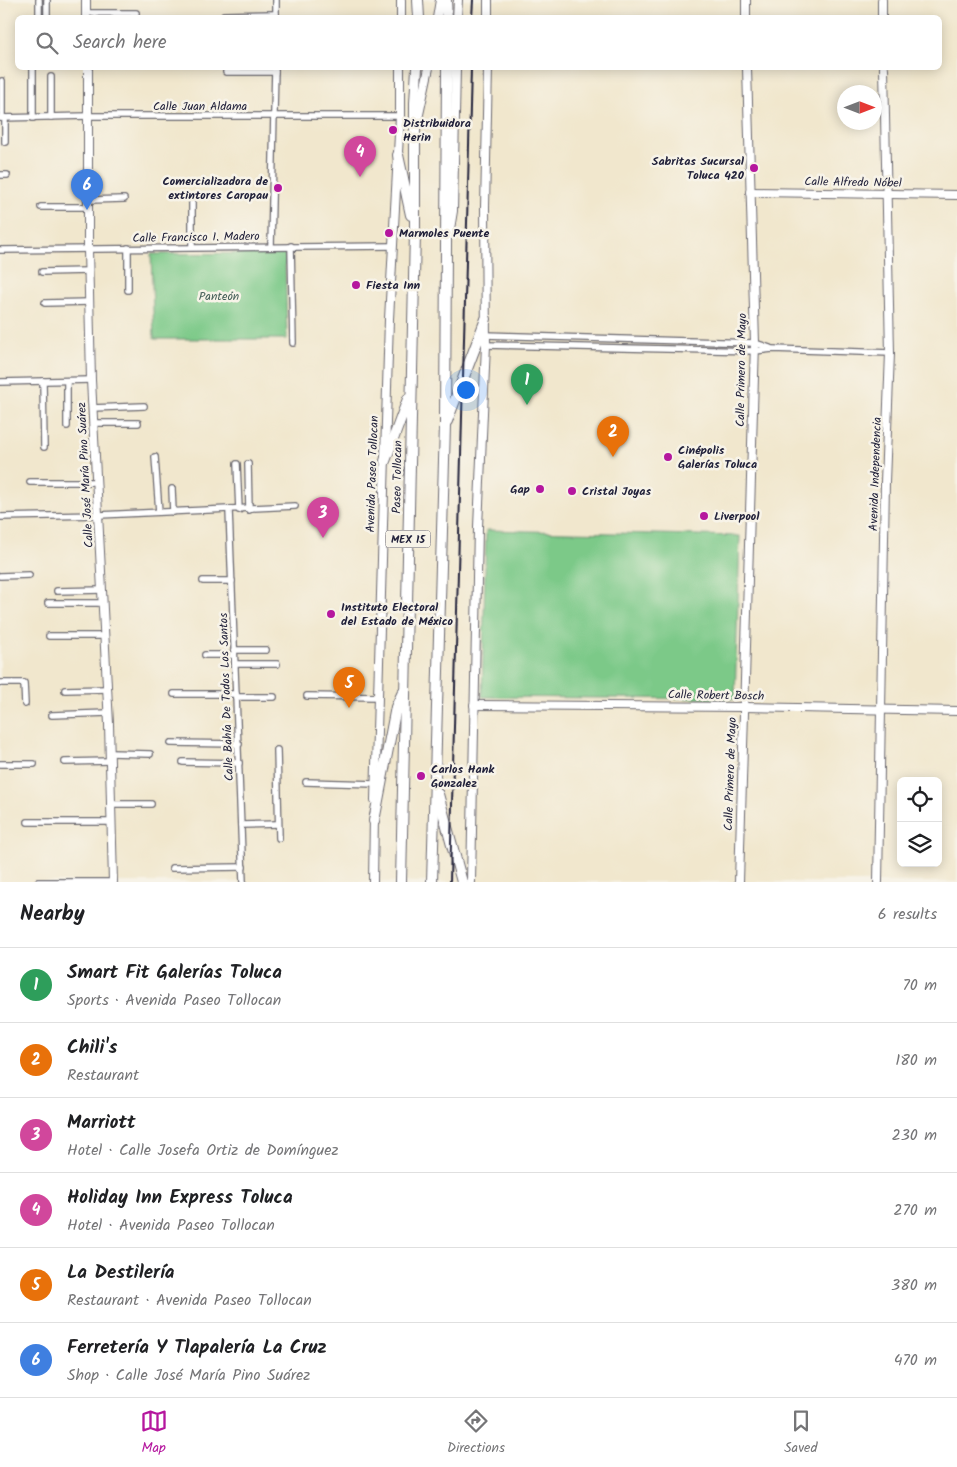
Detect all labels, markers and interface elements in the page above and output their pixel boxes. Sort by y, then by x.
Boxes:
search box [15,15,942,70]
text: Search here [73,28,167,58]
icon: search [33,29,61,57]
north arrow [837,85,882,130]
street label: Calle Juan Aldama [153,97,247,116]
place label: Distribuidora Herin [403,114,471,147]
marker: Distribuidora Herin [387,124,399,136]
pin: 4 [344,136,376,177]
place label: Sabritas Sucursal Toluca 420 [652,152,745,185]
marker: Sabritas Sucursal Toluca 420 [748,162,760,174]
pin: 6 [71,169,103,210]
place label: Comercializadora de extintores Caropau [162,172,268,205]
street label: Calle Alfredo Nóbel [804,172,902,193]
marker: Comercializadora de extintores Caropau [272,182,284,194]
place label: Marmoles Puente [399,224,489,243]
street label: Calle Francisco I. Madero [132,227,260,248]
marker: Marmoles Puente [383,227,395,239]
place label: Fiesta Inn [366,276,421,295]
marker: Fiesta Inn [350,279,362,291]
park label: Panteón [199,287,239,306]
street label: Calle Primero de Mayo [731,313,752,427]
pin: 1 [511,364,543,405]
your location [453,377,479,403]
street label: Calle José María Pino Suárez [72,402,99,548]
street label: Avenida Paseo Tollocan [361,415,384,533]
pin: 2 [597,416,629,457]
street label: Avenida Independencia [864,416,887,531]
street label: Paseo Tollocan [387,440,408,514]
place label: Cinépolis Galerías Toluca [678,441,757,474]
marker: Cinépolis Galerías Toluca [662,451,674,463]
place label: Gap [510,480,531,499]
place label: Cristal Joyas [582,482,651,501]
marker: Gap [534,483,546,495]
marker: Cristal Joyas [566,485,578,497]
pin: 3 [307,497,339,538]
place label: Liverpool [714,507,760,526]
marker: Liverpool [698,510,710,522]
road number: MEX 15 [386,530,430,548]
place label: Instituto Electoral del Estado de México [341,598,454,631]
marker: Instituto Electoral del Estado de México [325,608,337,620]
street label: Calle Bahía De Todos Los Santos [214,612,239,782]
pin: 5 [333,667,365,708]
street label: Calle Robert Bosch [668,685,764,706]
street label: Calle Primero de Mayo [719,717,742,831]
place label: Carlos Hank Gonzalez [431,760,495,793]
marker: Carlos Hank Gonzalez [415,770,427,782]
map controls [897,777,942,867]
button: locate [897,777,942,822]
button: layers [897,822,942,867]
text: Nearby [20,898,85,931]
text: 6 results [878,902,937,927]
text: Smart Fit Galerías Toluca [67,958,282,988]
text: 1 [34,973,38,998]
text: 70 m [902,973,937,998]
text: Sports · Avenida Paseo Tollocan [67,988,281,1013]
text: Chili's [67,1033,117,1063]
text: 2 [31,1048,41,1073]
text: 180 m [895,1048,937,1073]
text: Restaurant [67,1063,139,1088]
text: Marriott [67,1108,136,1138]
text: 3 [32,1123,40,1148]
text: 230 m [891,1123,937,1148]
text: Hotel · Calle Josefa Ortiz de Domínguez [67,1138,338,1163]
text: Holiday Inn Express Toluca [67,1183,293,1213]
text: 4 [32,1198,40,1223]
text: 270 m [893,1198,937,1223]
text: Hotel · Avenida Paseo Tollocan [67,1213,275,1238]
text: La Destilería [67,1258,175,1288]
text: 5 [32,1273,40,1298]
text: 380 m [891,1273,937,1298]
text: Restaurant · Avenida Paseo Tollocan [67,1288,312,1313]
text: Ferretería Y Tlapalería La Cruz [67,1333,327,1363]
text: 6 [32,1348,40,1373]
text: 470 m [894,1348,937,1373]
text: Shop · Calle José María Pino Suárez [67,1363,310,1388]
tab: Map [140,1407,168,1459]
tab: Directions [447,1407,505,1459]
tab: Saved [784,1407,817,1459]

